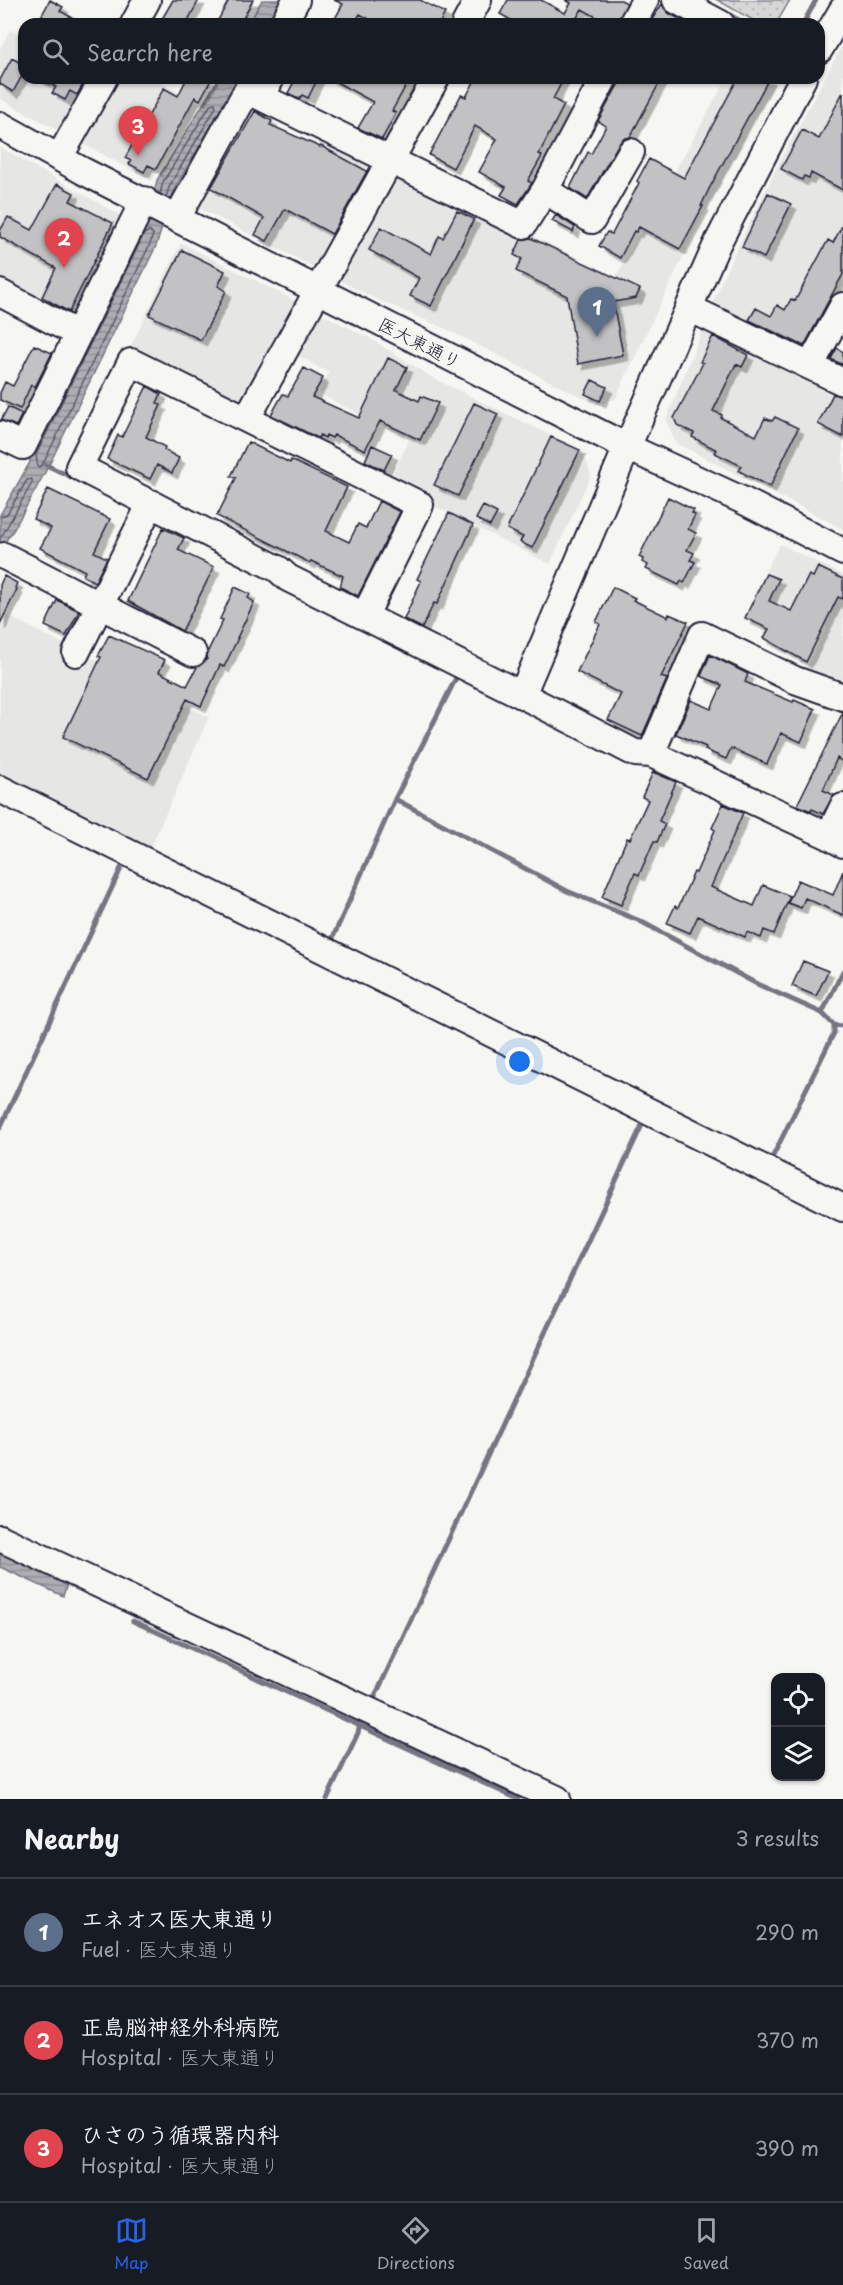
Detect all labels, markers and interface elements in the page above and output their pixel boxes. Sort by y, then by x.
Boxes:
search box [18,18,825,84]
icon: search [39,35,72,68]
text: Search here [87,35,213,68]
pin: 3 [118,106,158,156]
pin: 2 [44,218,84,268]
pin: 1 [578,288,616,337]
street label: 医大東通り [374,310,466,374]
your location [505,1047,534,1076]
map controls [771,1673,825,1781]
button: locate [771,1673,825,1727]
button: layers [771,1727,825,1781]
text: Nearby [24,1819,119,1858]
text: 3 results [736,1823,819,1853]
text: エネオス医大東通り [81,1901,278,1934]
text: 1 [39,1917,48,1947]
text: 290 m [755,1917,819,1947]
text: Fuel · 医大東通り [81,1934,238,1964]
text: 正島脳神経外科病院 [81,2009,279,2042]
text: 2 [36,2025,51,2055]
text: 370 m [756,2025,819,2055]
text: Hospital · 医大東通り [81,2042,280,2072]
text: ひさのう循環器内科 [81,2117,279,2150]
text: 3 [37,2133,50,2163]
text: 390 m [755,2133,819,2163]
text: Hospital · 医大東通り [81,2150,280,2180]
tab: Map [114,2214,148,2274]
tab: Directions [377,2214,455,2274]
tab: Saved [683,2214,729,2274]

